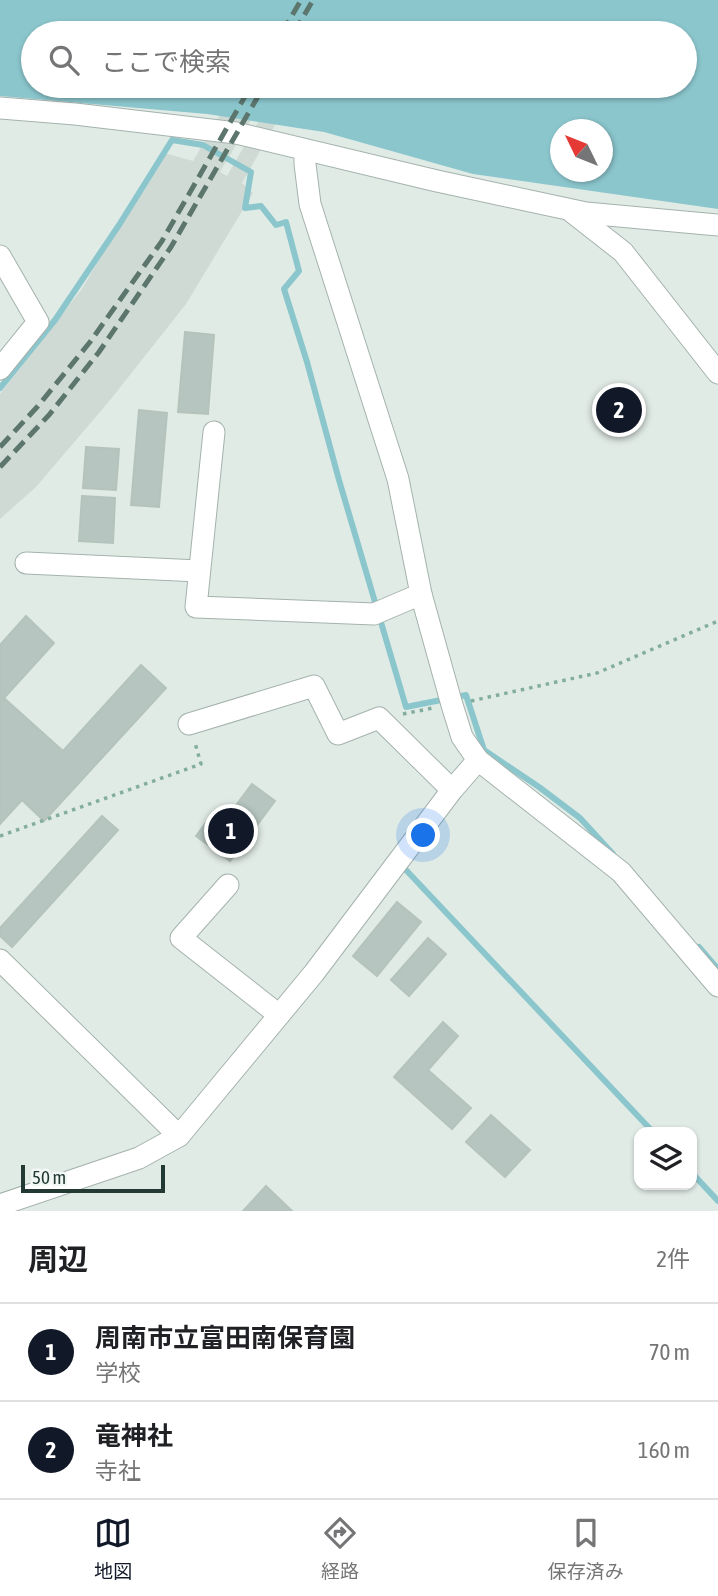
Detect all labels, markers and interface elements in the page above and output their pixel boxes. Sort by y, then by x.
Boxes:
search box [21,21,697,98]
icon: search [45,41,83,79]
text: ここで検索 [101,47,231,77]
north arrow [550,119,613,182]
pin: 2 [596,384,642,436]
pin: 1 [208,805,254,857]
your location [406,818,440,852]
map controls [634,1127,697,1190]
button: layers [634,1127,697,1190]
scale bar [21,1162,164,1194]
text: 50 m [32,1166,66,1188]
text: 周辺 [28,1242,88,1276]
text: 2件 [656,1246,690,1272]
text: 周南市立富田南保育園 [95,1323,355,1353]
text: 1 [46,1339,56,1365]
text: 70 m [649,1339,690,1365]
text: 学校 [95,1360,141,1386]
text: 竜神社 [95,1421,173,1451]
text: 2 [46,1437,56,1463]
text: 160 m [638,1437,690,1463]
text: 寺社 [95,1458,141,1484]
tab: 地図 [94,1514,132,1583]
tab: 経路 [321,1514,359,1583]
tab: 保存済み [548,1514,624,1583]

